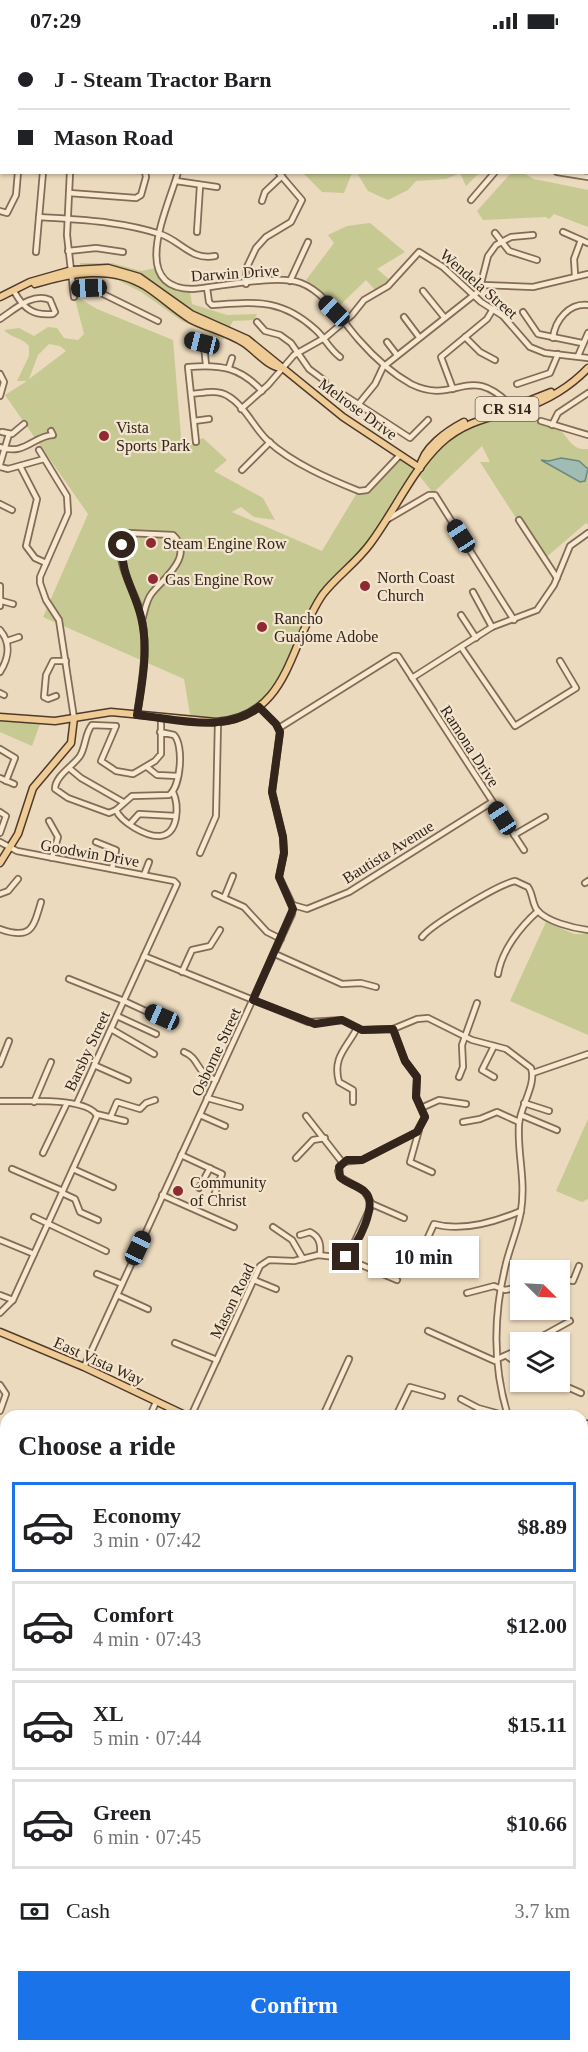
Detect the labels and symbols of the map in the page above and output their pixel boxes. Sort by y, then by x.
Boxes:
street label: Wendela Street [437,246,522,323]
street label: Darwin Drive [190,261,280,285]
car [71,278,107,298]
car [315,292,353,330]
car [182,330,222,356]
street label: Melrose Drive [315,375,401,443]
road number: CR S14 [476,397,538,421]
place label: Vista Sports Park [116,419,190,455]
marker: Vista Sports Park [97,429,111,443]
car [444,516,478,556]
route start [108,531,135,558]
place label: Steam Engine Row [163,535,287,553]
marker: Steam Engine Row [144,536,158,550]
place label: North Coast Church [377,569,455,604]
place label: Gas Engine Row [165,571,274,589]
marker: Gas Engine Row [146,572,160,586]
marker: North Coast Church [358,579,372,593]
place label: Rancho Guajome Adobe [274,610,378,646]
marker: Rancho Guajome Adobe [255,620,269,634]
street label: Ramona Drive [437,702,503,790]
car [485,798,519,838]
street label: Bautista Avenue [339,817,437,887]
street label: Goodwin Drive [39,836,141,870]
car [142,1001,182,1033]
street label: Osborne Street [188,1005,244,1099]
street label: Barsby Street [61,1008,114,1094]
place label: Community of Christ [190,1174,266,1209]
marker: Community of Christ [171,1184,185,1198]
car [122,1228,154,1268]
callout: 10 min [367,1236,478,1278]
route end [332,1243,359,1270]
north arrow [510,1260,570,1320]
street label: Mason Road [207,1261,257,1341]
street label: East Vista Way [51,1334,147,1389]

